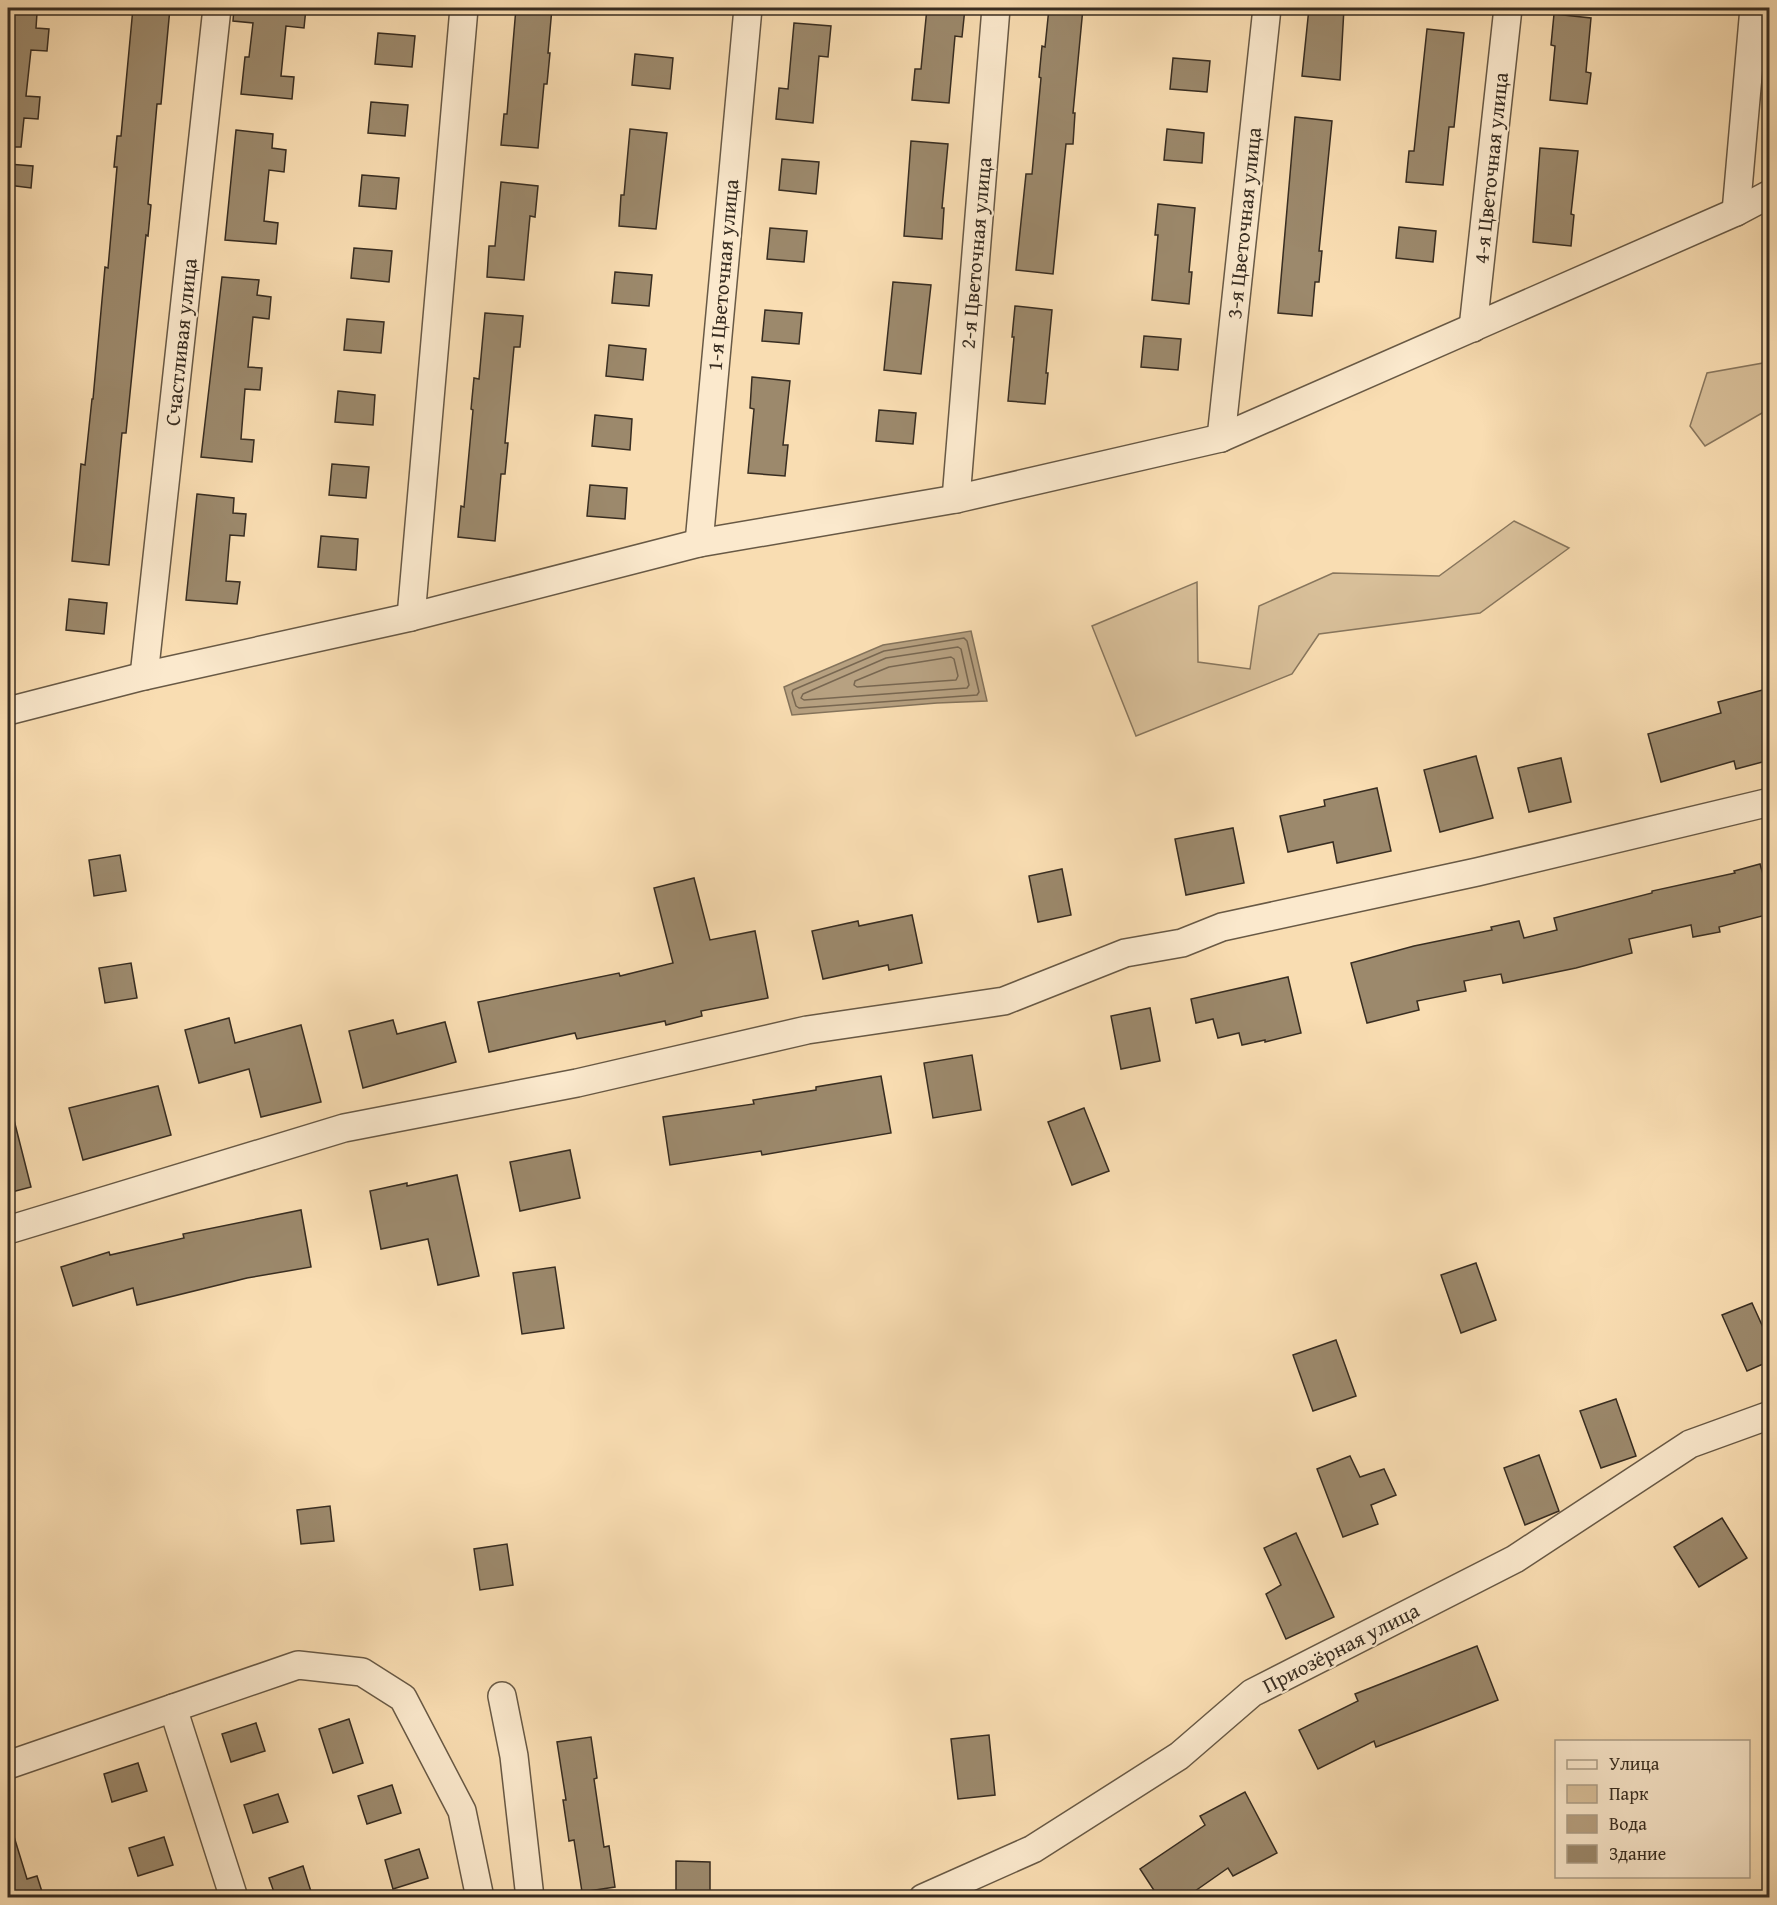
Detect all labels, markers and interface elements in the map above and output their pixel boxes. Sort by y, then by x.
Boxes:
street label: 4-я Цветочная улица [1465,71,1516,265]
street label: 3-я Цветочная улица [1218,126,1269,320]
street label: 2-я Цветочная улица [952,156,999,350]
street label: 1-я Цветочная улица [699,178,746,372]
street label: Счастливая улица [156,257,205,427]
street label: Приозёрная улица [1257,1595,1425,1701]
legend [1555,1740,1750,1878]
text: Улица [1609,1750,1660,1777]
text: Парк [1609,1780,1649,1807]
text: Вода [1609,1810,1647,1837]
text: Здание [1609,1840,1666,1867]

